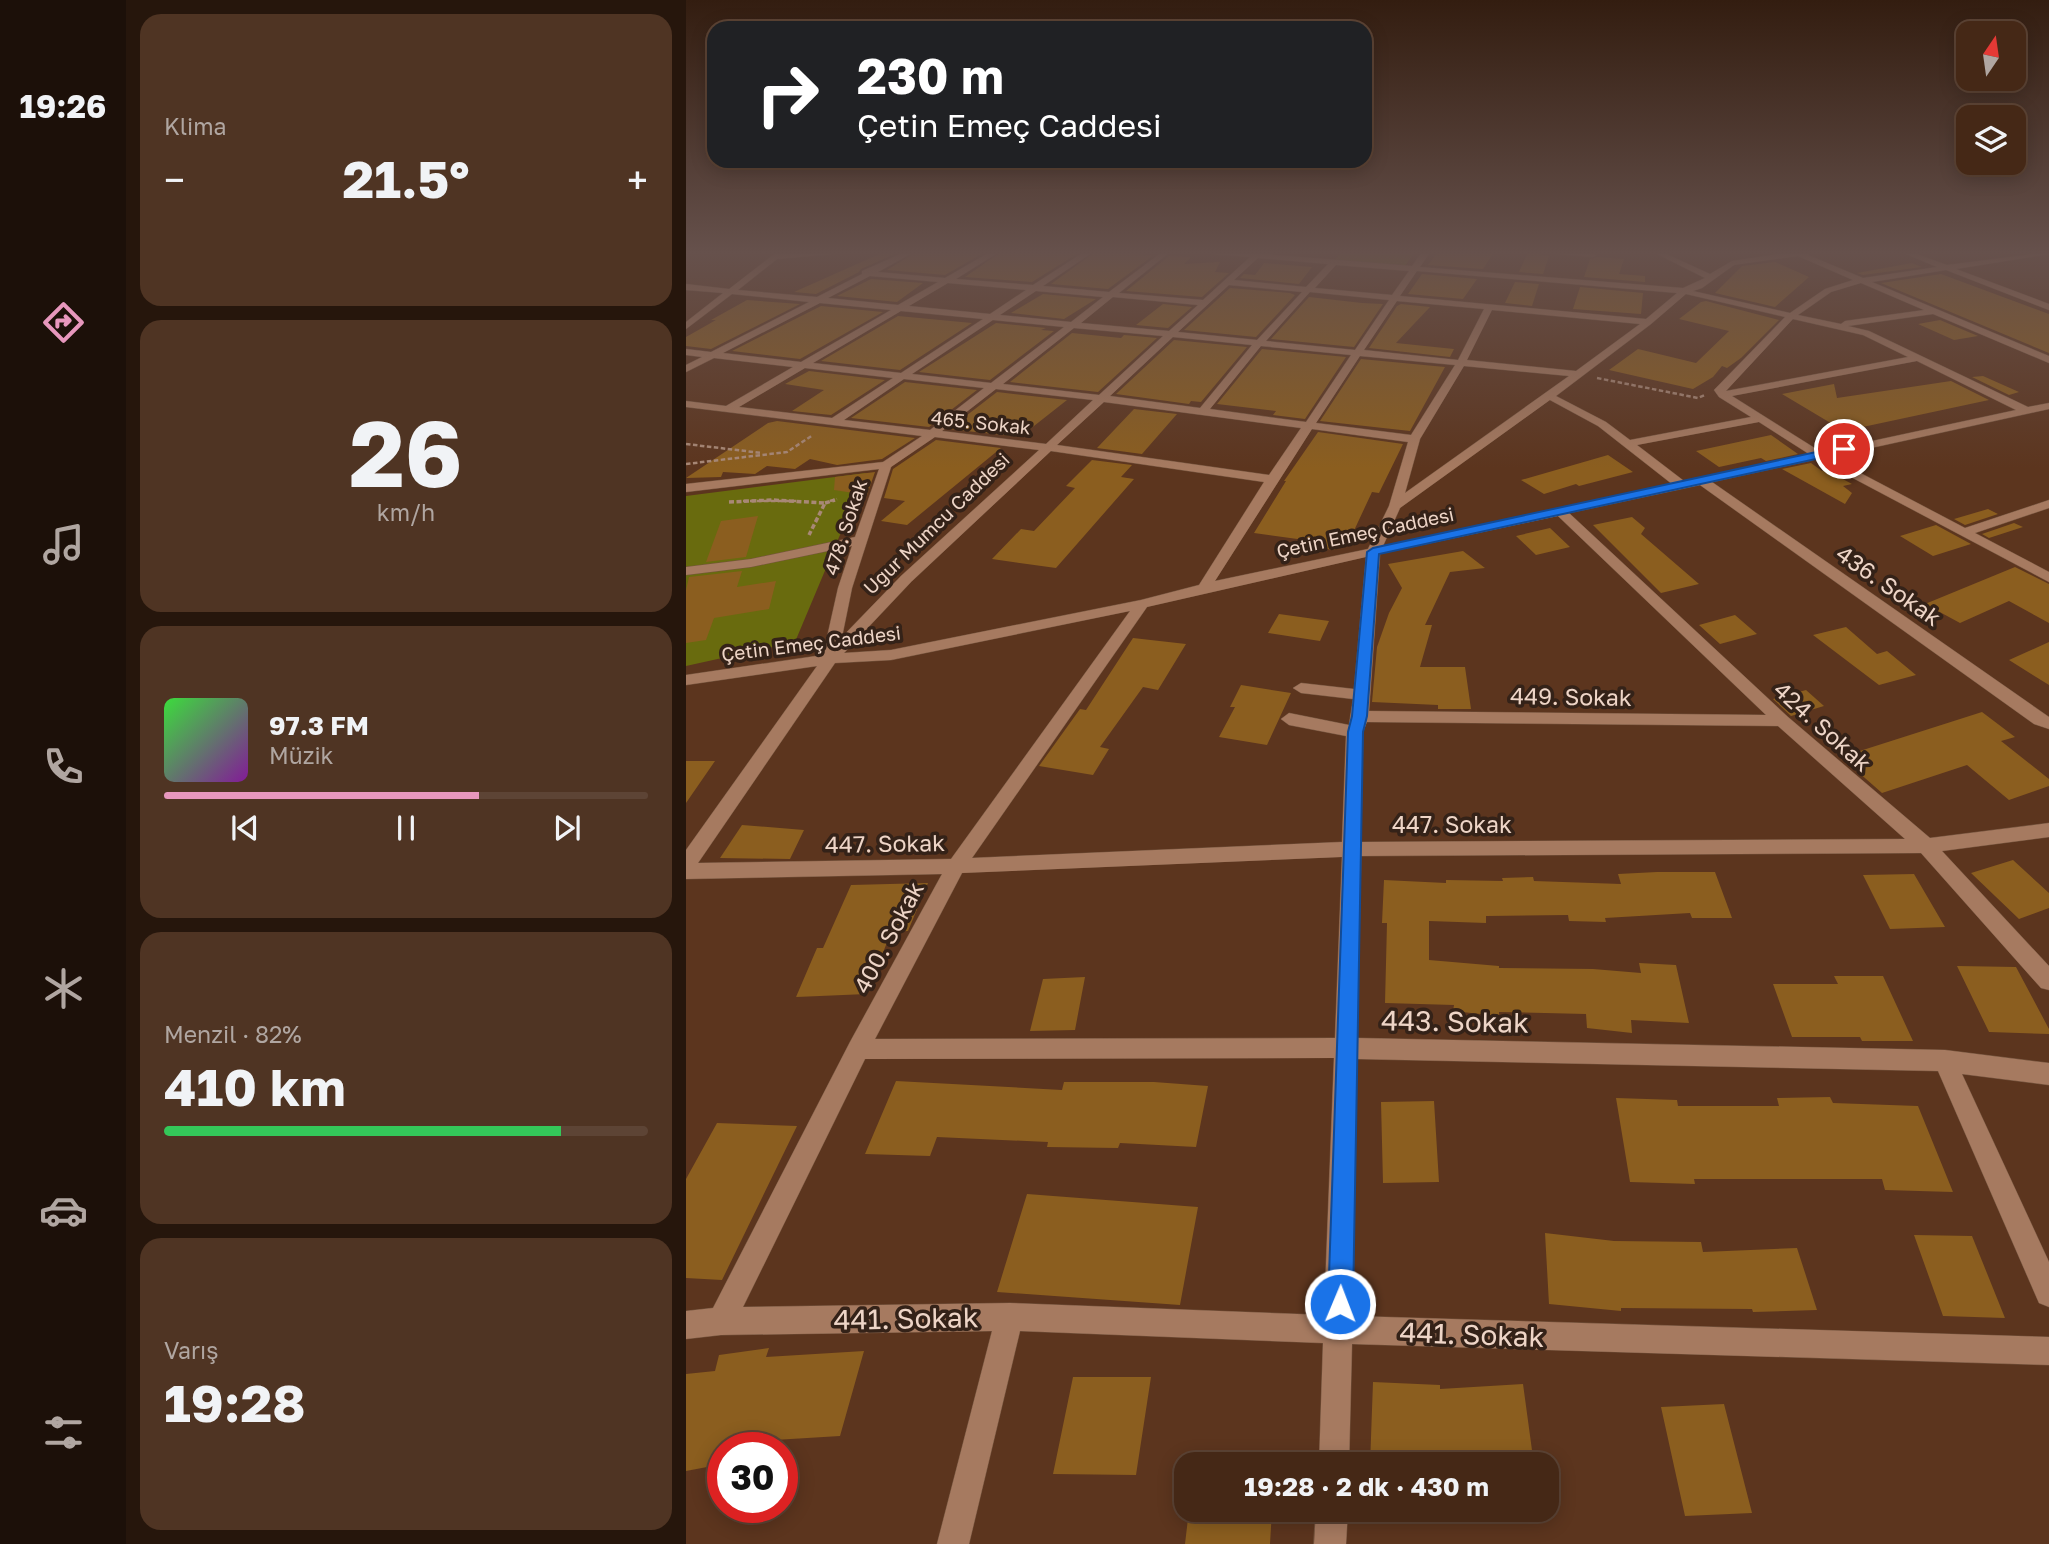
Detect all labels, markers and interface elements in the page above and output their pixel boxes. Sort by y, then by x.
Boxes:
north arrow [1956,21,2026,91]
map controls [1956,21,2026,175]
text: 230 m [857,46,1004,105]
icon: right [742,49,833,140]
text: 19:26 [20,87,106,125]
button: layers [1956,105,2026,175]
text: Çetin Emeç Caddesi [857,106,1162,144]
text: Klima [164,112,227,140]
text: 21.5° [342,147,470,209]
text: − [164,157,185,202]
text: + [627,157,648,202]
icon: directions [39,298,88,347]
text: 26 [349,398,463,507]
street label: 465. Sokak [930,405,1032,439]
pin [1814,419,1874,479]
icon: arrive [1825,430,1863,468]
street label: Uğur Mumcu Caddesi [858,447,1014,599]
street label: 478. Sokak [819,476,871,578]
text: km/h [377,498,435,526]
street label: Çetin Emeç Caddesi [1274,502,1456,562]
icon: music [39,520,88,569]
street label: 436. Sokak [1831,539,1947,631]
street label: Çetin Emeç Caddesi [720,621,902,665]
street label: 424. Sokak [1769,675,1877,777]
street label: 449. Sokak [1510,681,1632,711]
text: 97.3 FM [269,710,369,741]
text: Müzik [269,741,334,769]
icon: phone [39,742,88,791]
icon: previous [226,809,264,847]
icon: pause [387,809,425,847]
icon: next [548,809,586,847]
street label: 447. Sokak [1392,810,1512,838]
street label: 447. Sokak [825,828,945,858]
street label: 400. Sokak [847,876,929,998]
icon: climate [39,964,88,1013]
street label: 443. Sokak [1381,1003,1529,1039]
text: Menzil · 82% [164,1020,302,1048]
text: 410 km [164,1055,346,1117]
icon: car [39,1186,88,1235]
position arrow [1303,1267,1377,1341]
street label: 441. Sokak [833,1300,979,1336]
street label: 441. Sokak [1399,1315,1545,1353]
text: Varış [164,1336,218,1364]
text: 19:28 [164,1371,305,1433]
icon: filters [39,1408,88,1457]
speed limit sign: 30 [707,1432,798,1523]
text: 19:28 · 2 dk · 430 m [1244,1471,1489,1502]

